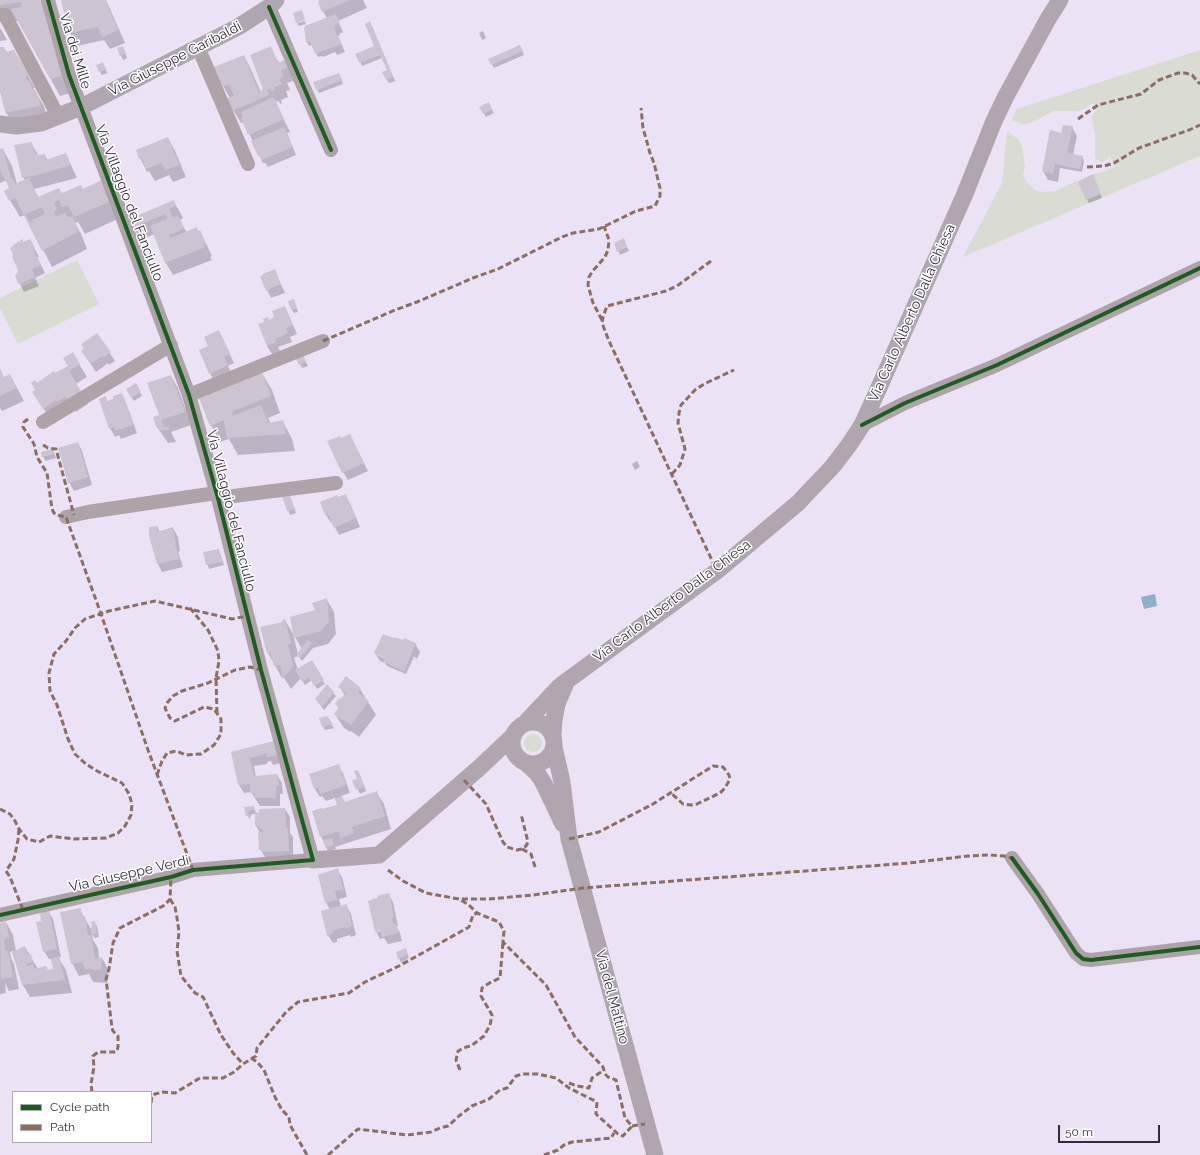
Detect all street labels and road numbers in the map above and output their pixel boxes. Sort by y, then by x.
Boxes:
street label: Via dei Mille [55,11,95,91]
street label: Via Giuseppe Garibaldi [106,18,244,100]
street label: Via Villaggio del Fanciullo [91,122,167,284]
street label: Via Carlo Alberto Dalla Chiesa [865,221,959,405]
street label: Via Villaggio del Fanciullo [203,428,259,594]
street label: Via Carlo Alberto Dalla Chiesa [590,536,754,666]
street label: Via Giuseppe Verdi [67,852,191,896]
street label: Via del Mattino [591,948,633,1046]

